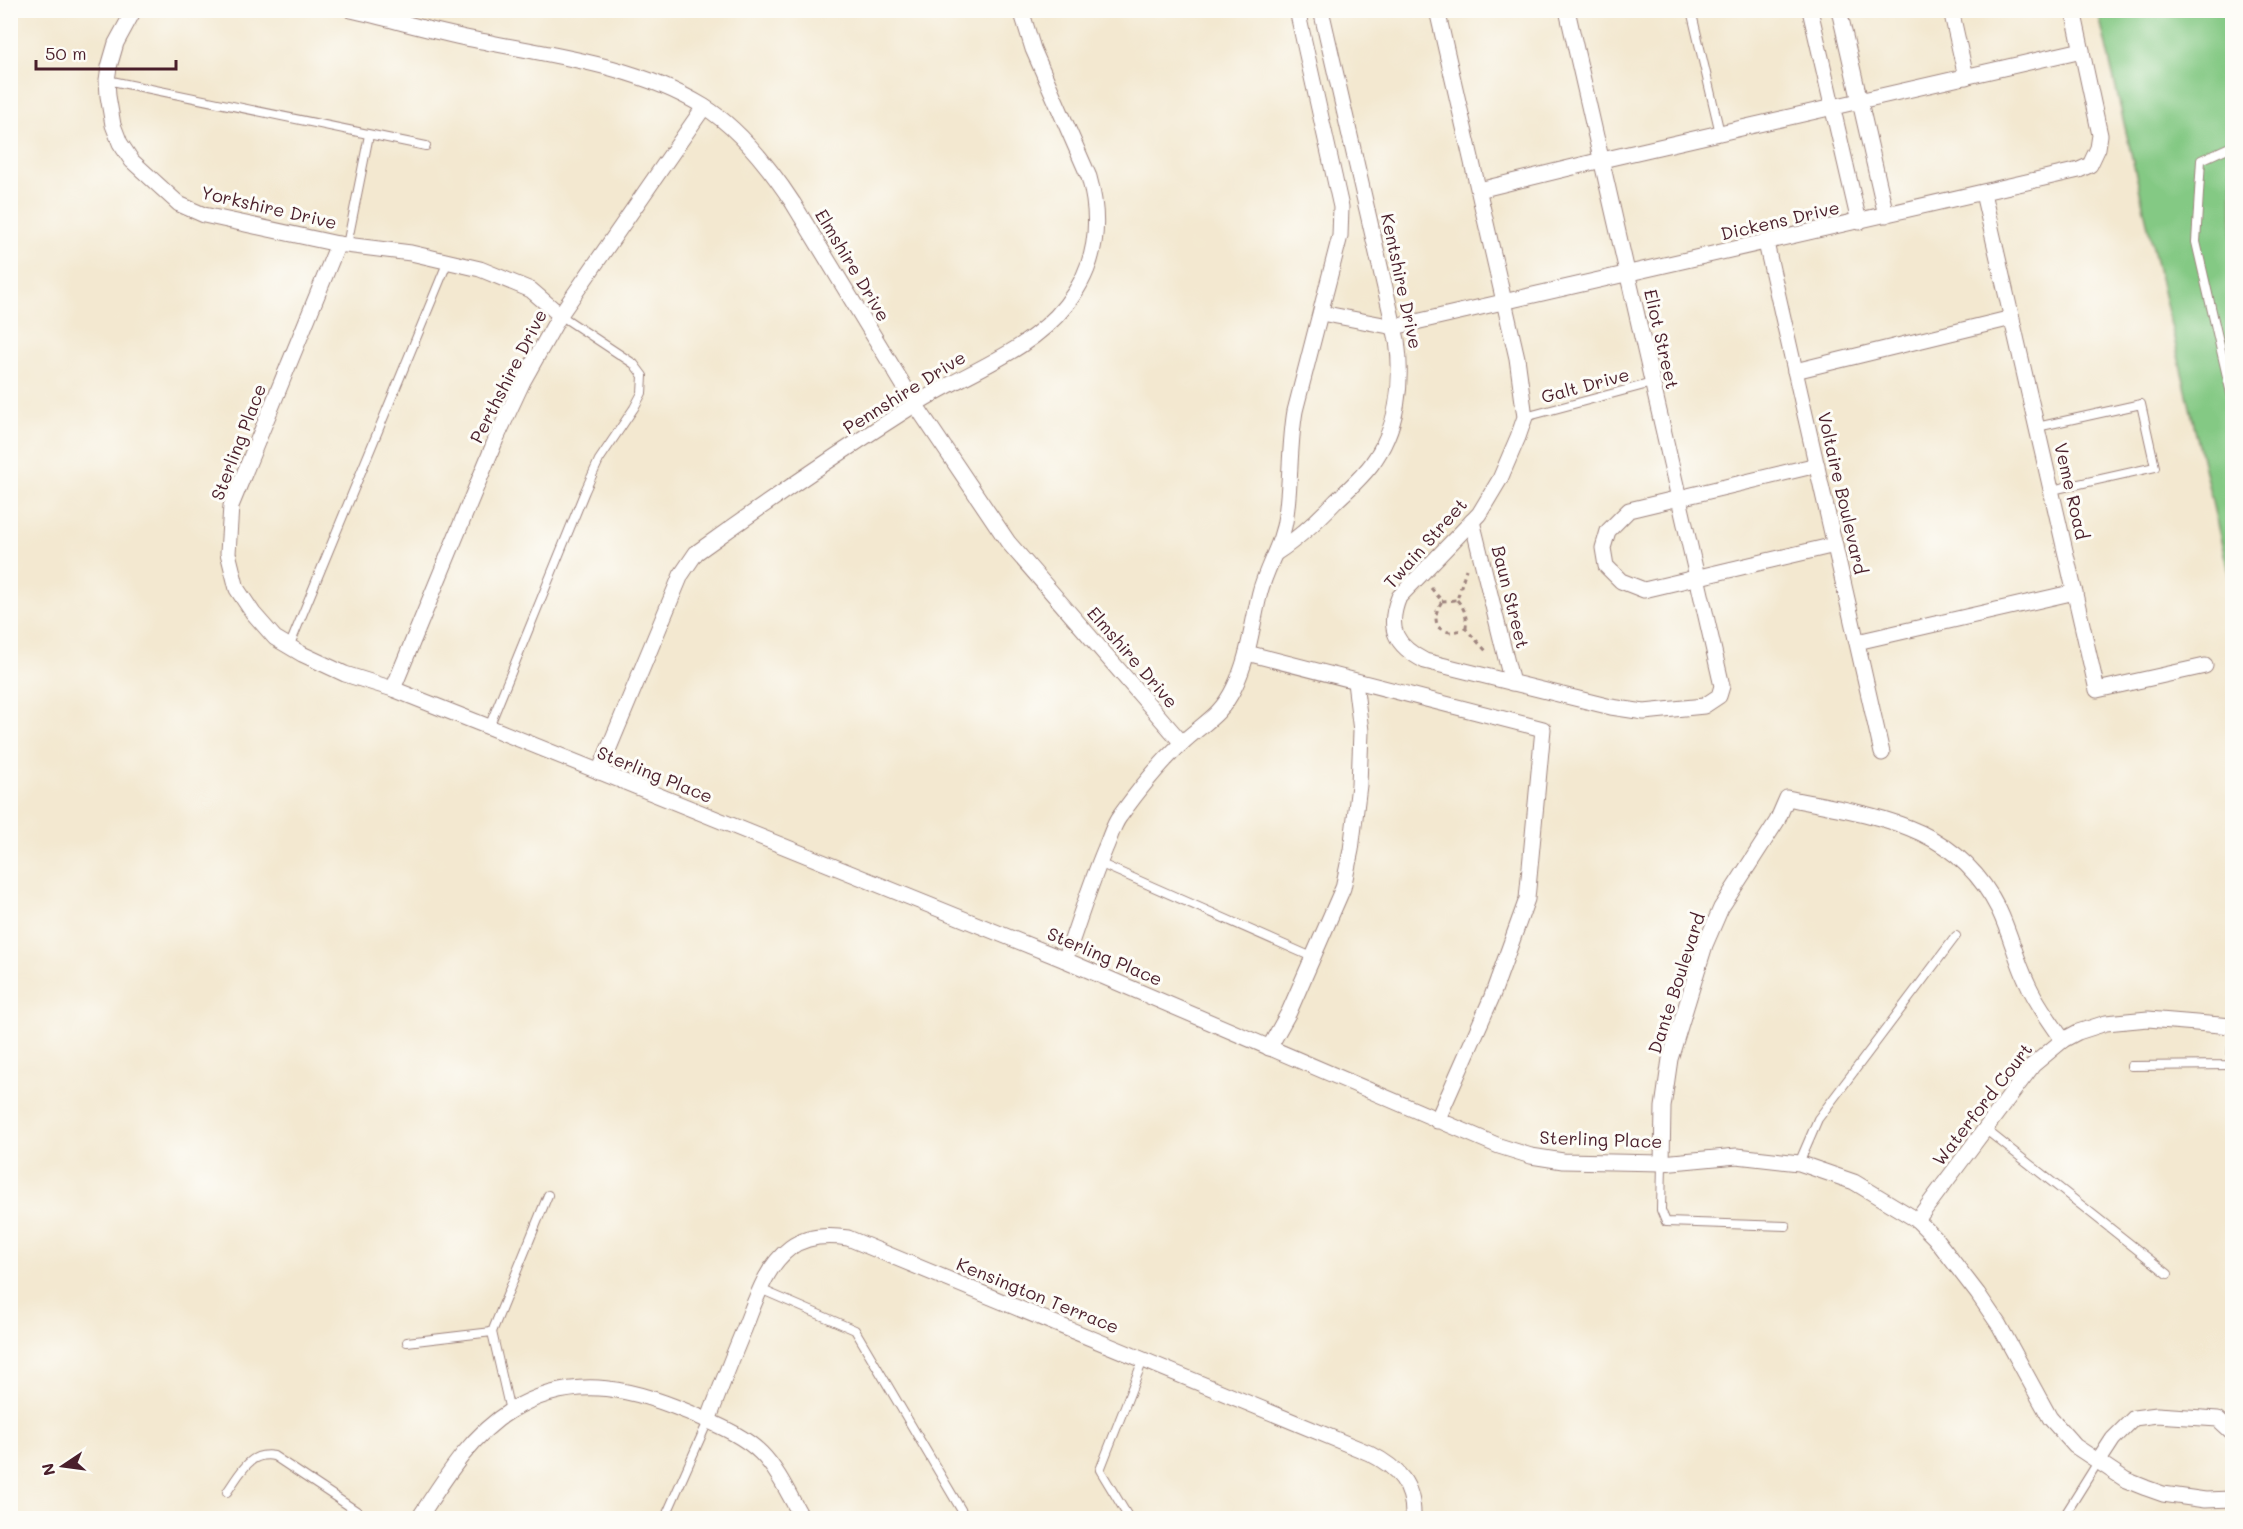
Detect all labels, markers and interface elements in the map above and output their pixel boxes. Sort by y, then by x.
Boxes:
scale bar [36,33,176,71]
text: 50 m [45,41,87,65]
street label: Yorkshire Drive [199,180,339,234]
street label: Dickens Drive [1718,195,1842,245]
street label: Elmshire Drive [810,204,896,326]
street label: Kentshire Drive [1376,211,1428,351]
street label: Eliot Street [1639,287,1685,391]
street label: Perthshire Drive [464,305,552,447]
street label: Pennshire Drive [838,345,970,439]
street label: Galt Drive [1538,362,1632,408]
street label: Sterling Place [205,380,271,504]
street label: Voltaire Boulevard [1813,409,1873,577]
street label: Veme Road [2049,440,2095,542]
street label: Twain Street [1378,493,1472,593]
street label: Baun Street [1487,543,1535,651]
street label: Elmshire Drive [1082,601,1184,713]
street label: Sterling Place [594,740,716,808]
street label: Dante Boulevard [1642,909,1710,1057]
street label: Sterling Place [1044,921,1166,991]
street label: Waterford Court [1927,1038,2037,1170]
street label: Sterling Place [1539,1125,1663,1153]
street label: Kensington Terrace [953,1251,1123,1339]
north arrow [33,1436,93,1496]
text: N [36,1461,59,1478]

